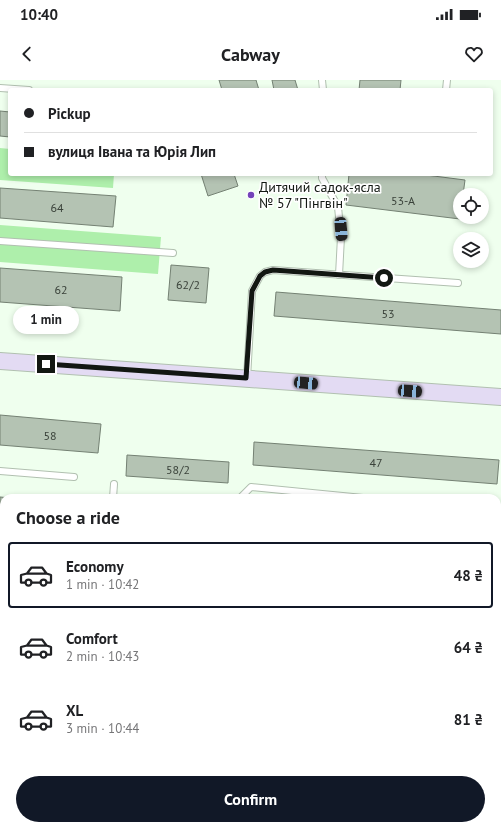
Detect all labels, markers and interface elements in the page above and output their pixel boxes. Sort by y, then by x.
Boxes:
text: 10:40 [20,5,58,24]
icon: back [16,43,38,65]
text: Cabway [221,43,280,66]
icon: heart [463,43,485,65]
text: Pickup [48,104,91,123]
text: вулиця Івана та Юрія Лип [48,142,216,161]
place label: Дитячий садок-ясла № 57 "Пінгвін" [259,178,381,212]
map controls [453,188,489,268]
button: locate [453,188,489,224]
marker: Дитячий садок-ясла № 57 "Пінгвін" [246,190,256,200]
house number: 53-А [391,193,415,208]
house number: 64 [50,200,64,215]
car [334,217,348,241]
button: layers [453,232,489,268]
route start [375,269,393,287]
house number: 62/2 [176,277,200,292]
house number: 62 [54,282,68,297]
callout: 1 min [13,306,79,334]
house number: 53 [381,306,395,321]
text: 1 min [30,311,62,328]
route end [37,355,55,373]
car [294,376,318,390]
car [398,384,422,398]
house number: 58 [43,428,57,443]
house number: 47 [369,455,383,470]
house number: 58/2 [166,462,190,477]
text: Choose a ride [16,506,120,529]
icon: car [18,557,54,593]
text: Economy [66,557,124,576]
text: 48 ₴ [454,566,483,585]
text: 1 min · 10:42 [66,576,139,593]
icon: car [18,629,54,665]
text: Comfort [66,629,118,648]
text: 64 ₴ [454,638,483,657]
text: 2 min · 10:43 [66,648,139,665]
icon: car [18,701,54,737]
text: XL [66,701,83,720]
text: 81 ₴ [454,710,483,729]
text: 3 min · 10:44 [66,720,139,737]
button: Confirm [16,776,485,822]

